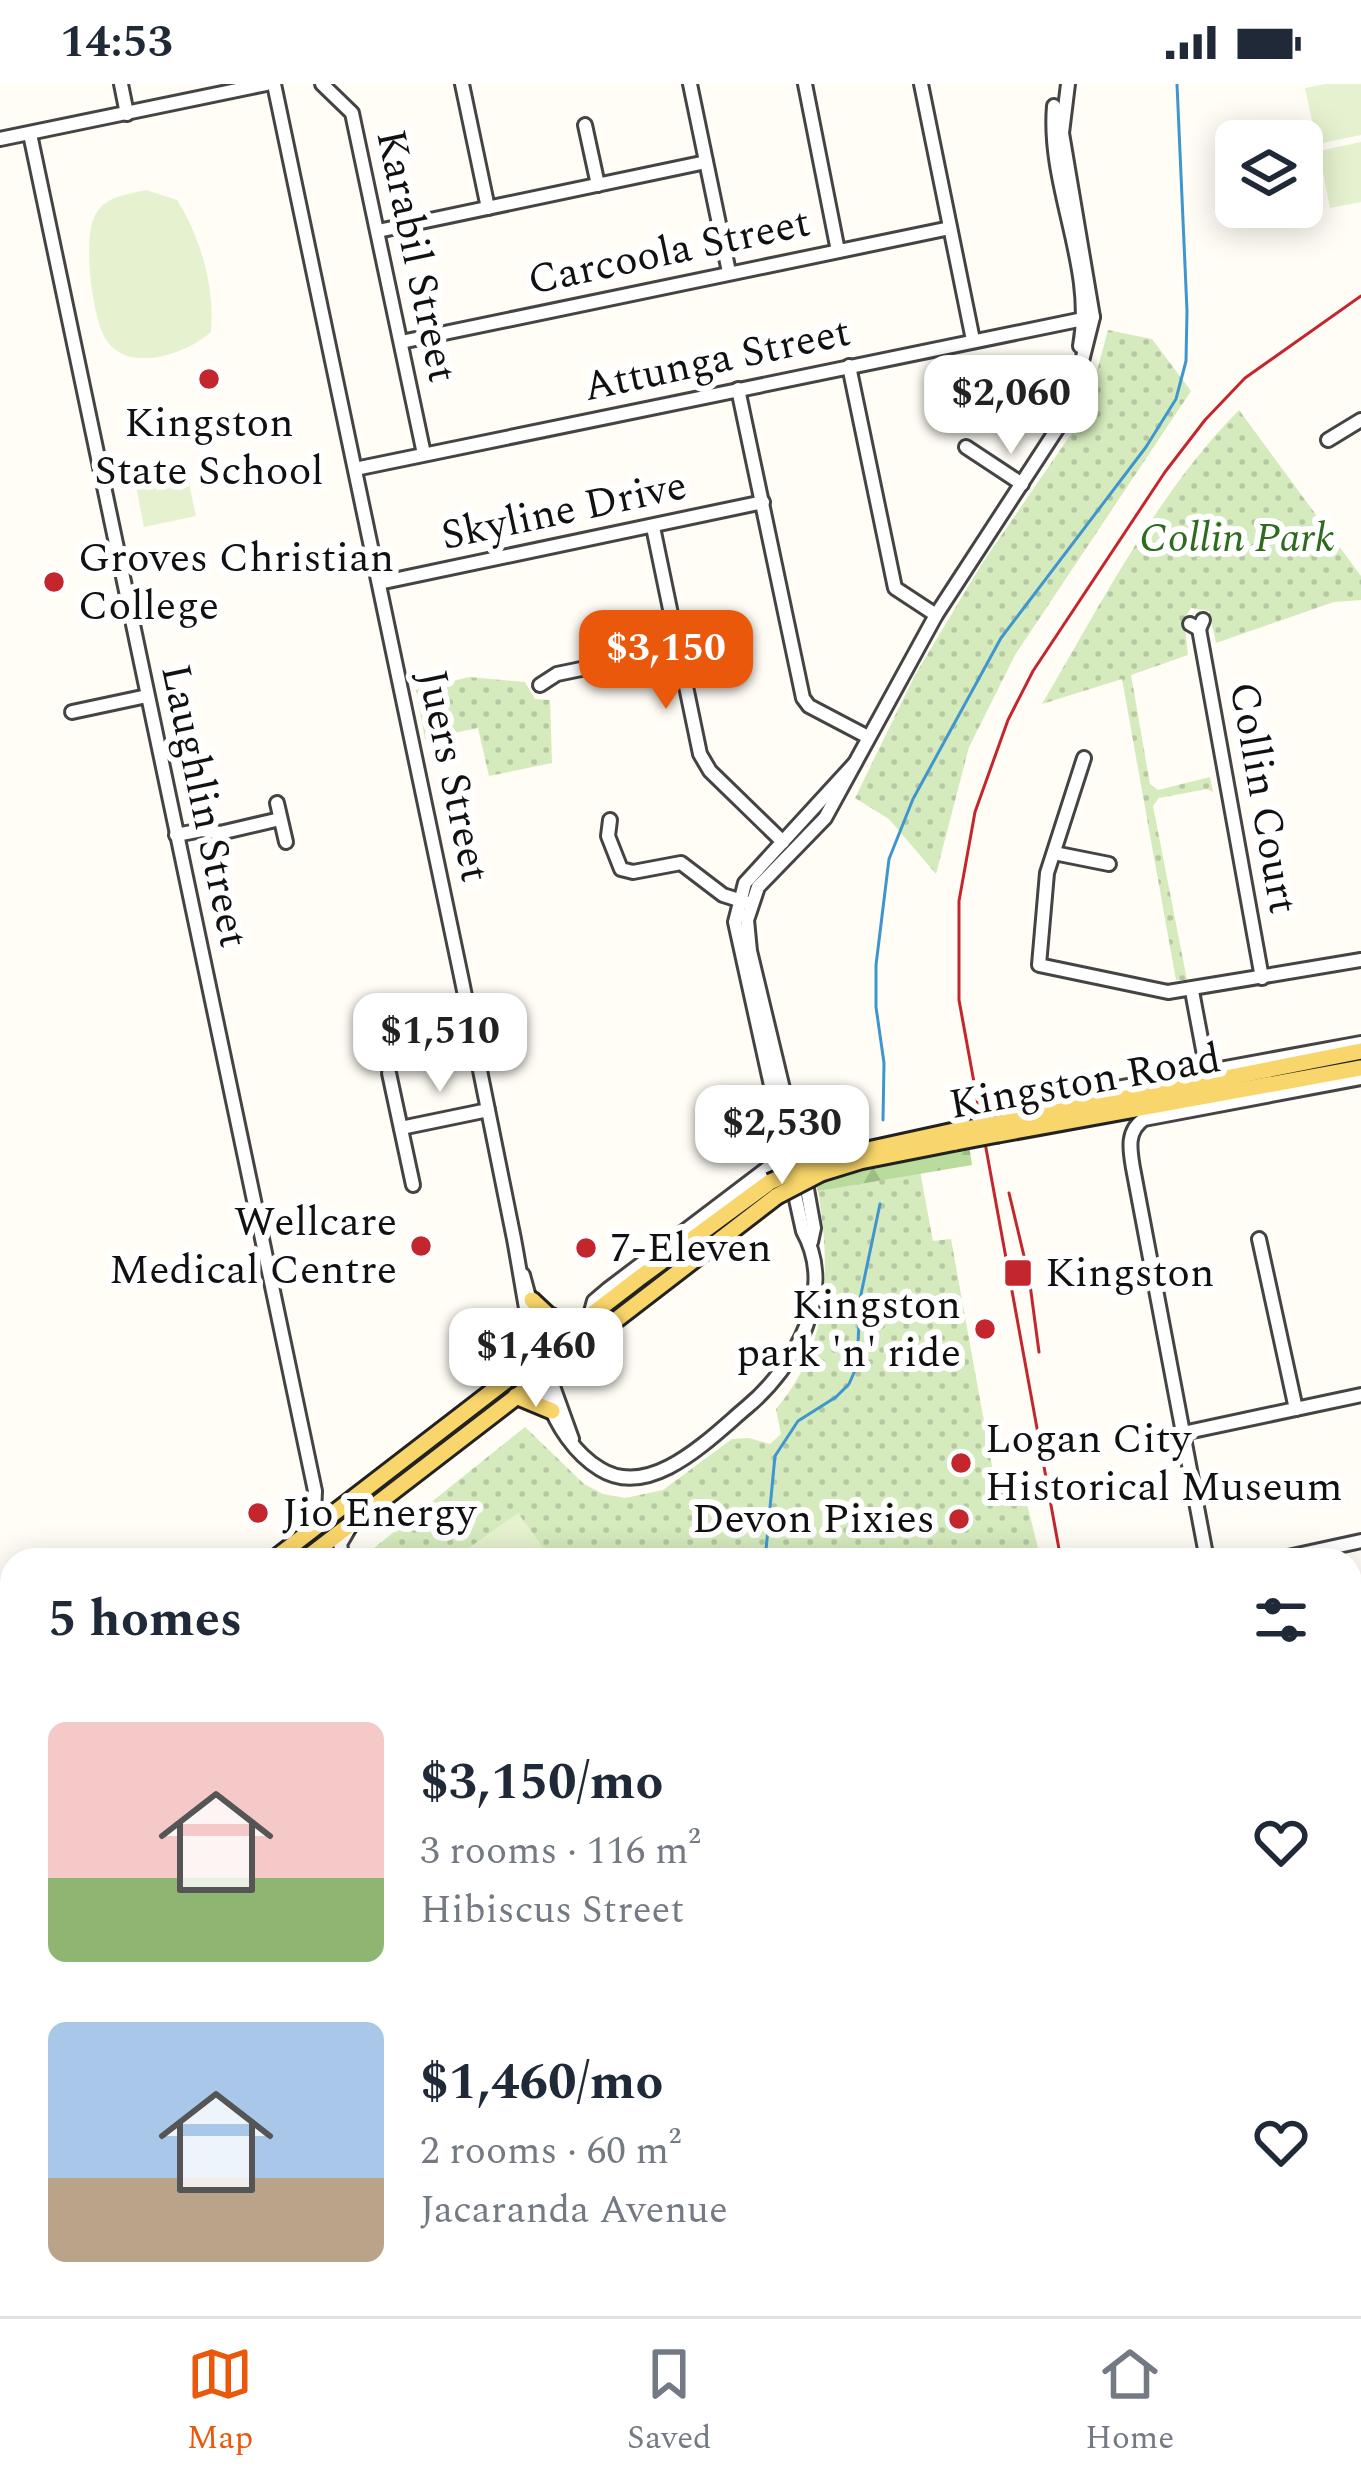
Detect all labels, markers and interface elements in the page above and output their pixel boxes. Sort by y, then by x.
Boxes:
text: 14:53 [60,8,173,77]
map controls [1215,120,1323,228]
button: layers [1215,120,1323,228]
street label: Karabil Street [358,124,474,388]
street label: Carcoola Street [522,191,816,313]
street label: Attunga Street [578,301,856,419]
pin: $2,060 [913,355,1109,457]
text: $2,060 [951,364,1071,423]
marker: Kingston State School [196,366,222,392]
place label: Kingston State School [94,392,324,503]
street label: Skyline Drive [435,454,693,568]
park label: Collin Park [1139,507,1335,570]
place label: Groves Christian College [78,527,394,638]
marker: Groves Christian College [41,569,67,595]
pin: $3,150 [568,610,764,712]
text: $3,150 [606,619,726,678]
street label: Laughlin Street [143,658,265,954]
street label: Juers Street [400,664,506,888]
street label: Collin Court [1212,677,1314,919]
pin: $1,510 [342,993,538,1095]
text: $1,510 [380,1002,500,1061]
street label: Kingston Road [944,1027,1226,1137]
pin: $2,530 [684,1085,880,1187]
text: $2,530 [722,1094,842,1153]
place label: Wellcare Medical Centre [109,1191,397,1302]
place label: 7-Eleven [610,1217,772,1280]
marker: Wellcare Medical Centre [408,1233,434,1259]
marker: 7-Eleven [573,1235,599,1261]
place label: Kingston [1045,1242,1214,1305]
marker: Kingston [1002,1257,1034,1289]
place label: Kingston park 'n' ride [736,1274,961,1385]
pin: $1,460 [438,1308,634,1410]
marker: Kingston park 'n' ride [972,1316,998,1342]
text: $1,460 [476,1317,596,1376]
place label: Logan City Historical Museum [985,1408,1343,1519]
marker: Logan City Historical Museum [948,1450,974,1476]
place label: Jio Energy [282,1482,478,1545]
place label: Devon Pixies [692,1488,935,1551]
marker: Jio Energy [245,1500,271,1526]
marker: Devon Pixies [946,1506,972,1532]
text: 5 homes [48,1581,242,1659]
icon: filters [1248,1587,1314,1653]
text: $3,150/mo [420,1744,663,1822]
icon: home [144,1770,288,1914]
icon: heart [1248,1809,1314,1875]
text: 3 rooms · 116 m² [420,1822,701,1881]
text: Hibiscus Street [420,1881,684,1940]
text: $1,460/mo [420,2044,663,2122]
icon: home [144,2070,288,2214]
icon: heart [1248,2109,1314,2175]
text: 2 rooms · 60 m² [420,2122,681,2181]
text: Jacaranda Avenue [420,2181,728,2240]
tab: Map [187,2341,253,2463]
tab: Saved [627,2341,712,2463]
tab: Home [1085,2341,1174,2463]

